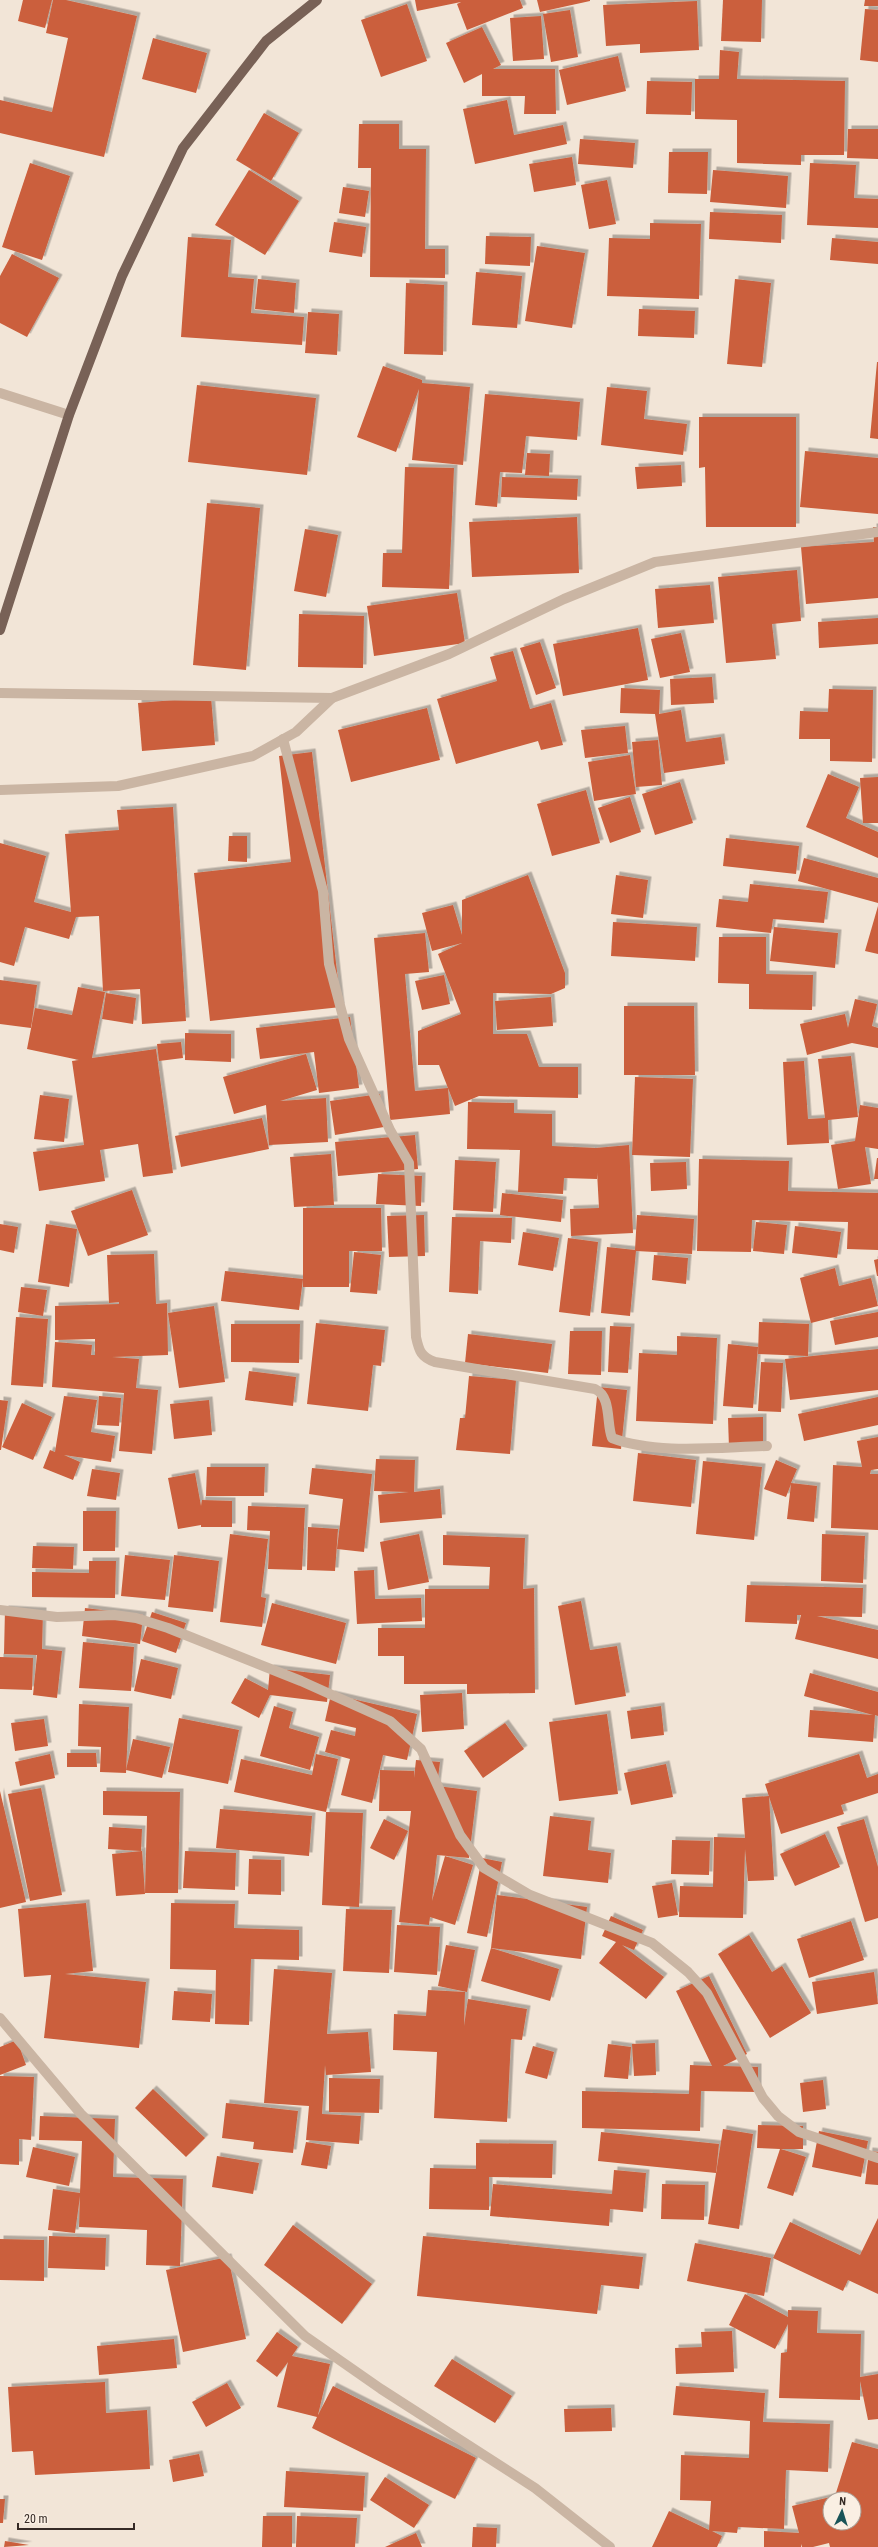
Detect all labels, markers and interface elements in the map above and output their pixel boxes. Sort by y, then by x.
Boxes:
north arrow [822,2491,862,2531]
text: N [839,2495,847,2508]
scale bar [18,2505,134,2531]
text: 20 m [24,2512,48,2526]

